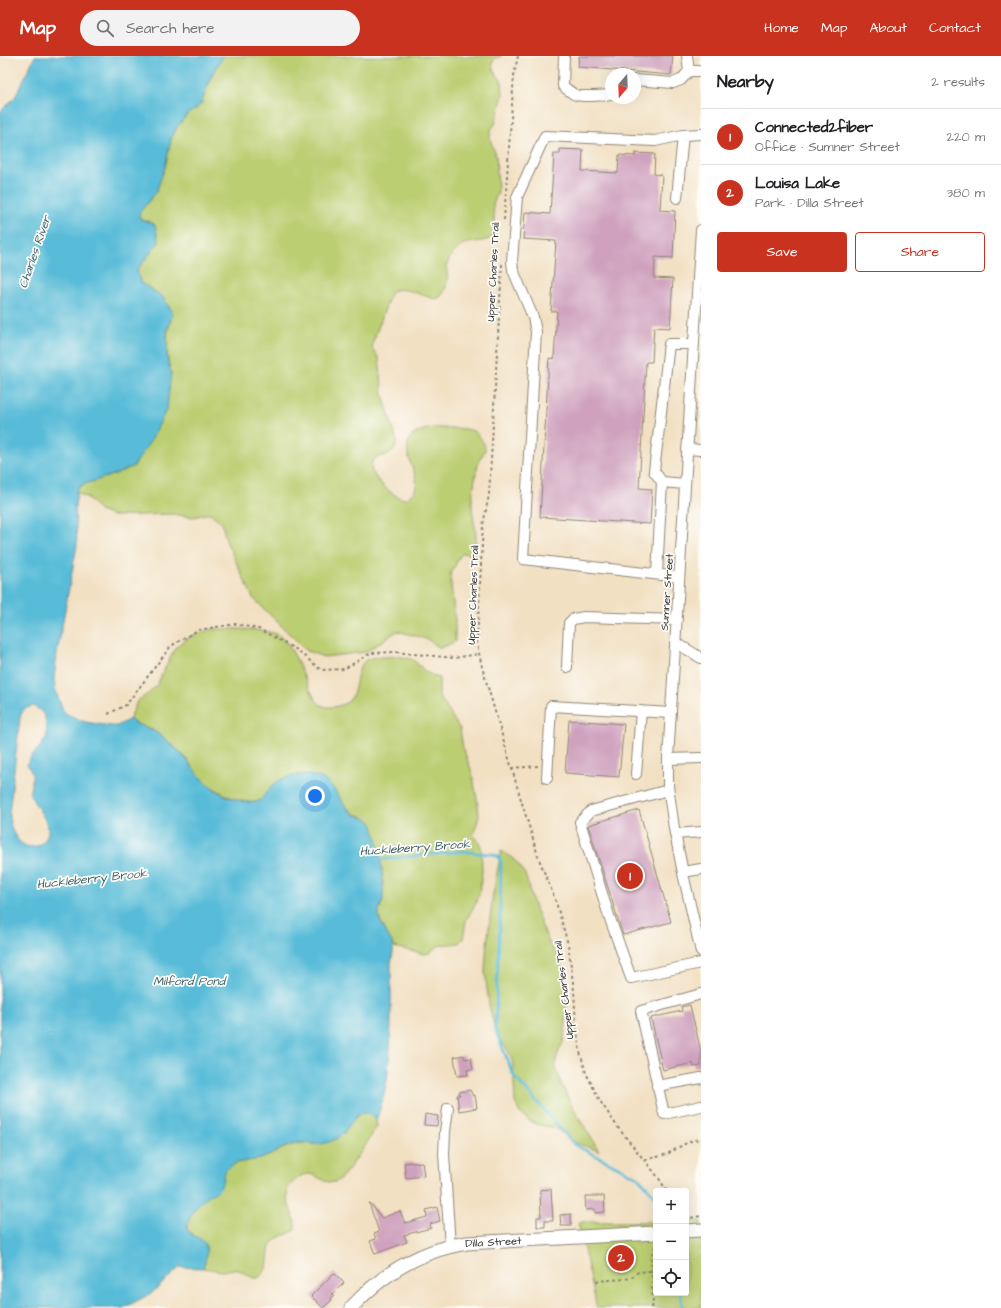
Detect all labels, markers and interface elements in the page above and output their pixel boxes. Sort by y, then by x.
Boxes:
search box [80,10,360,46]
text: Map [20,15,56,42]
icon: search [94,17,116,39]
text: Search here [126,18,215,39]
text: Home [764,18,799,38]
text: Map [821,18,847,38]
text: About [869,18,907,38]
text: Contact [929,18,981,38]
north arrow [605,68,641,104]
text: Nearby [717,70,774,94]
text: 2 results [931,73,985,91]
text: Connected2fiber [755,117,873,138]
text: 1 [729,128,731,146]
text: 220 m [947,128,985,146]
text: Office · Sumner Street [755,138,900,156]
text: Louisa Lake [755,173,840,194]
text: 2 [726,184,734,202]
text: 380 m [946,184,985,202]
text: Park · Dilla Street [755,194,864,212]
water label: Charles River [15,212,56,291]
street label: Upper Charles Trail [483,222,503,322]
button: Save [717,232,847,272]
button: Share [855,232,985,272]
street label: Upper Charles Trail [464,545,482,645]
street label: Sumner Street [657,552,677,631]
your location [305,786,325,806]
water label: Huckleberry Brook [359,836,471,860]
pin: 1 [617,861,643,891]
water label: Huckleberry Brook [36,865,149,893]
street label: Upper Charles Trail [550,940,577,1040]
water label: Milford Pond [153,973,228,990]
map controls [653,1188,689,1296]
button: + [653,1188,689,1224]
button: − [653,1224,689,1260]
street label: Dilla Street [465,1233,522,1251]
pin: 2 [608,1243,634,1273]
button: locate [653,1260,689,1296]

